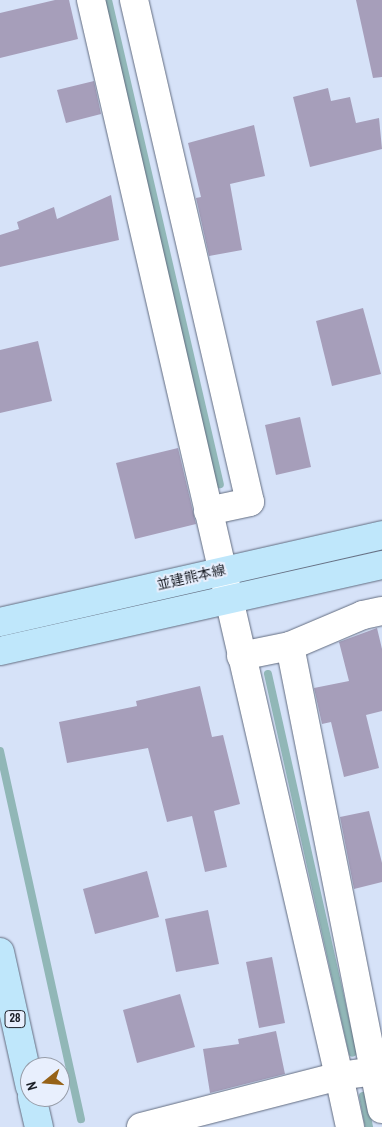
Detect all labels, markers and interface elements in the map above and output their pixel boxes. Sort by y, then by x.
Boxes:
street label: 並建熊本線 [155,561,227,593]
road number: 28 [4,1010,26,1028]
north arrow [20,1057,70,1107]
text: N [22,1080,41,1093]

